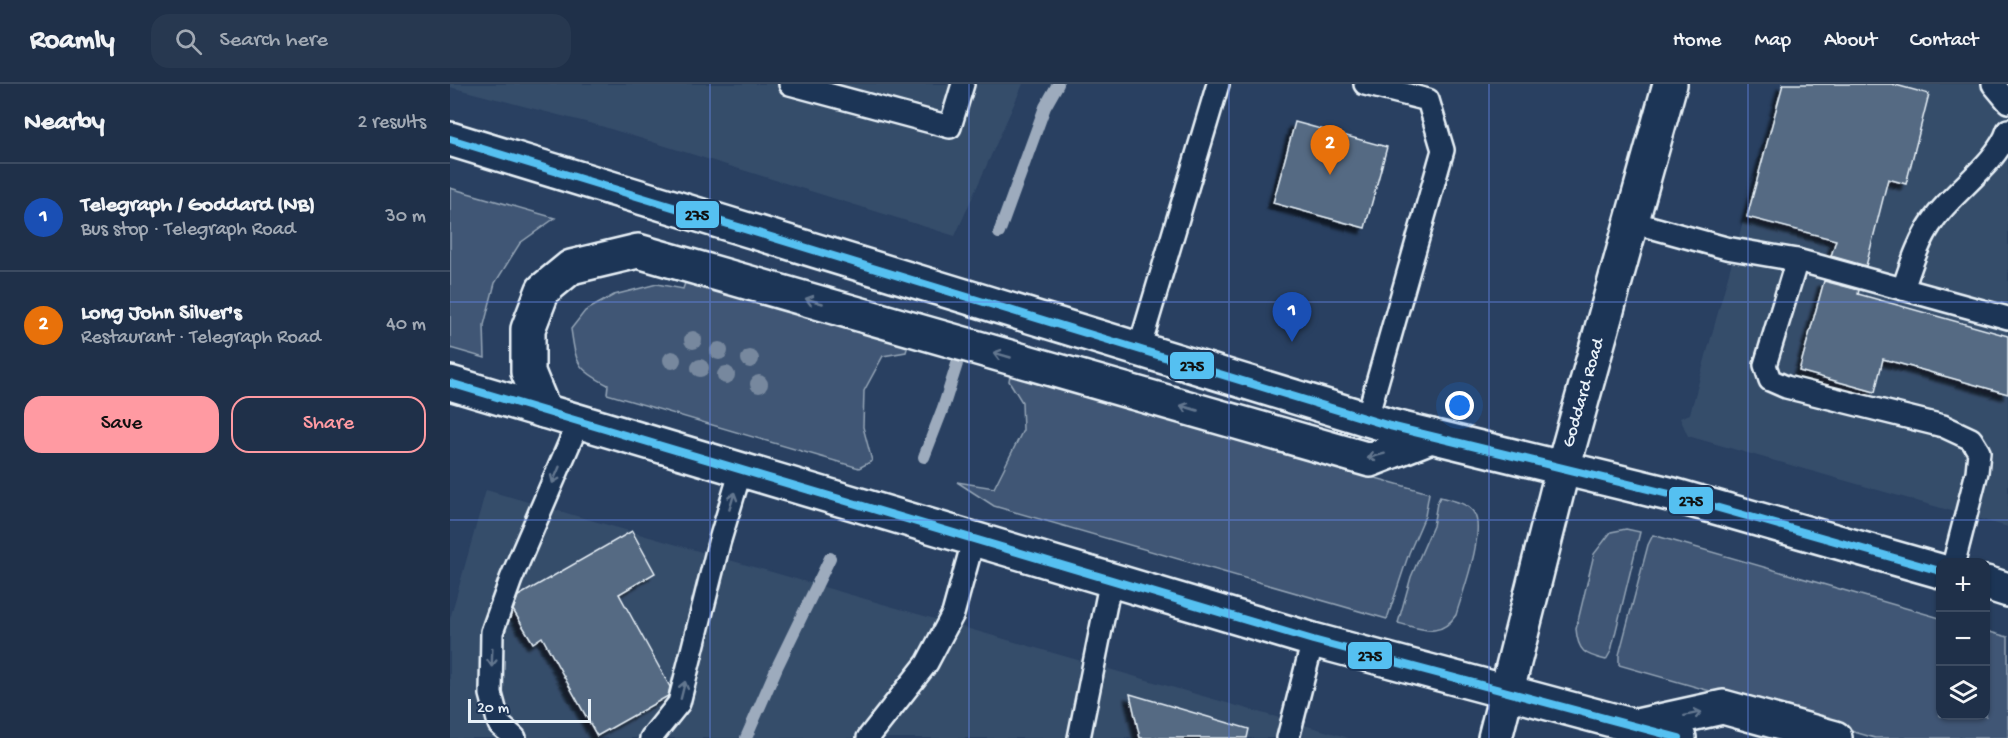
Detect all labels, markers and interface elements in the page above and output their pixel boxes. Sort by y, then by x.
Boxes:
search box [151,14,571,68]
text: Roamly [30,25,115,58]
icon: search [172,25,205,58]
text: Search here [220,28,328,54]
text: Home [1673,29,1721,54]
text: Map [1754,29,1791,54]
text: About [1824,29,1877,54]
text: Contact [1910,29,1978,54]
text: Nearby [24,108,105,139]
text: 2 results [357,112,426,135]
pin: 2 [1310,126,1350,175]
text: Telegraph / Goddard (NB) [81,193,315,219]
line badge: 275 [675,200,720,229]
text: 1 [39,206,48,229]
text: 30 m [385,206,426,229]
text: 275 [685,208,710,227]
text: Bus stop · Telegraph Road [81,219,296,242]
pin: 1 [1272,292,1312,342]
one-way arrow [805,295,824,306]
text: Long John Silver's [81,301,242,327]
text: 2 [39,314,48,337]
text: 40 m [386,314,426,337]
text: Restaurant · Telegraph Road [81,327,321,350]
street label: Goddard Road [1558,335,1610,450]
one-way arrow [993,349,1012,360]
line badge: 275 [1169,351,1215,380]
text: 275 [1180,359,1205,378]
your location [1445,391,1474,420]
button: Save [24,396,219,453]
button: Share [231,396,426,453]
one-way arrow [1180,402,1199,413]
one-way arrow [1367,451,1386,462]
one-way arrow [550,466,561,484]
line badge: 275 [1668,486,1714,515]
one-way arrow [727,492,738,511]
text: 275 [1679,494,1704,513]
map controls [1936,558,1990,720]
button: + [1936,558,1990,612]
button: − [1936,612,1990,666]
line badge: 275 [1347,641,1393,670]
one-way arrow [486,647,497,667]
text: 275 [1358,649,1383,668]
button: layers [1936,666,1990,720]
one-way arrow [677,681,689,700]
scale bar [468,696,591,724]
text: 20 m [477,700,509,719]
one-way arrow [1684,707,1703,719]

